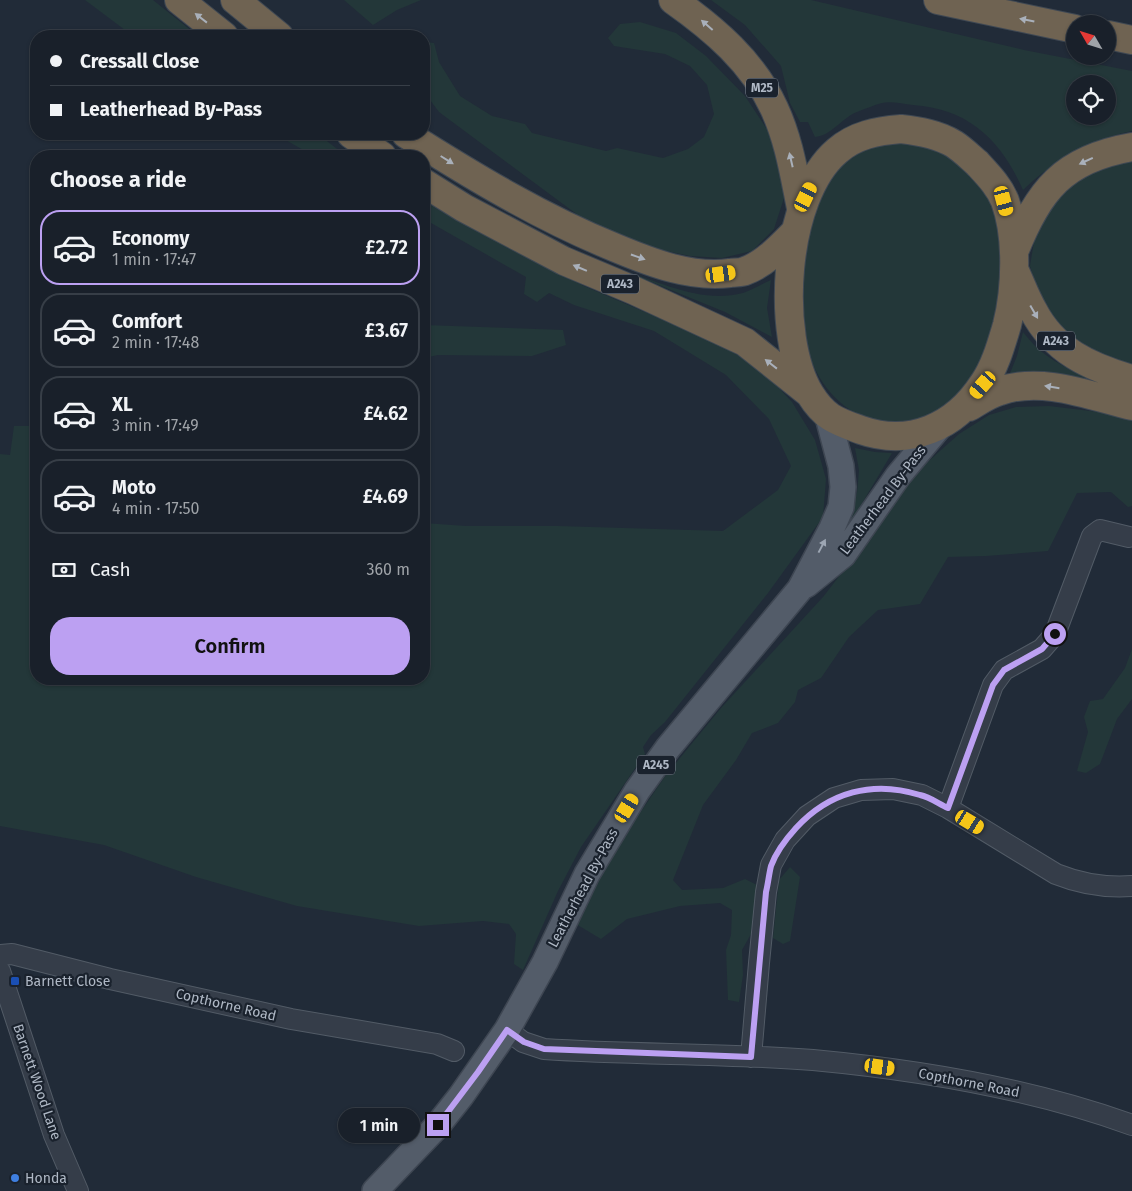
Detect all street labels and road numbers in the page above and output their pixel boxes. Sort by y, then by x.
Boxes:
road number: M25 [746,78,778,98]
road number: A243 [601,274,639,294]
road number: A243 [1037,332,1075,351]
street label: Leatherhead By-Pass [836,442,930,558]
road number: A245 [637,756,675,774]
street label: Leatherhead By-Pass [544,825,622,950]
street label: Copthorne Road [174,985,278,1025]
street label: Barnett Wood Lane [9,1022,65,1142]
street label: Copthorne Road [917,1065,1021,1101]

